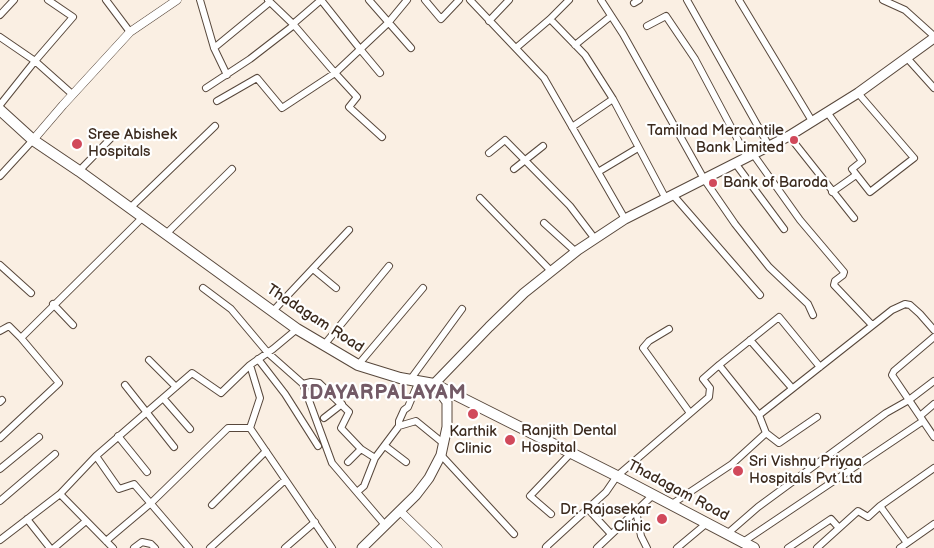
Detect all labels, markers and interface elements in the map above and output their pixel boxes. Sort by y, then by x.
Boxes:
place label: Tamilnad Mercantile Bank Limited [647,122,784,157]
place label: Sree Abishek Hospitals [88,126,177,161]
marker: Tamilnad Mercantile Bank Limited [788,134,800,146]
marker: Sree Abishek Hospitals [70,137,84,151]
place label: Bank of Baroda [723,174,828,192]
marker: Bank of Baroda [707,177,719,189]
street label: Thadagam Road [263,281,367,357]
district label: IDAYARPALAYAM [300,382,468,406]
marker: Karthik Clinic [466,407,480,421]
place label: Ranjith Dental Hospital [521,422,617,457]
place label: Karthik Clinic [449,423,497,458]
marker: Ranjith Dental Hospital [503,433,517,447]
place label: Sri Vishnu Priyaa Hospitals Pvt Ltd [749,453,862,488]
street label: Thadagam Road [624,457,732,525]
marker: Sri Vishnu Priyaa Hospitals Pvt Ltd [731,464,745,478]
place label: Dr. Rajasekar Clinic [560,501,651,536]
marker: Dr. Rajasekar Clinic [655,512,669,526]

